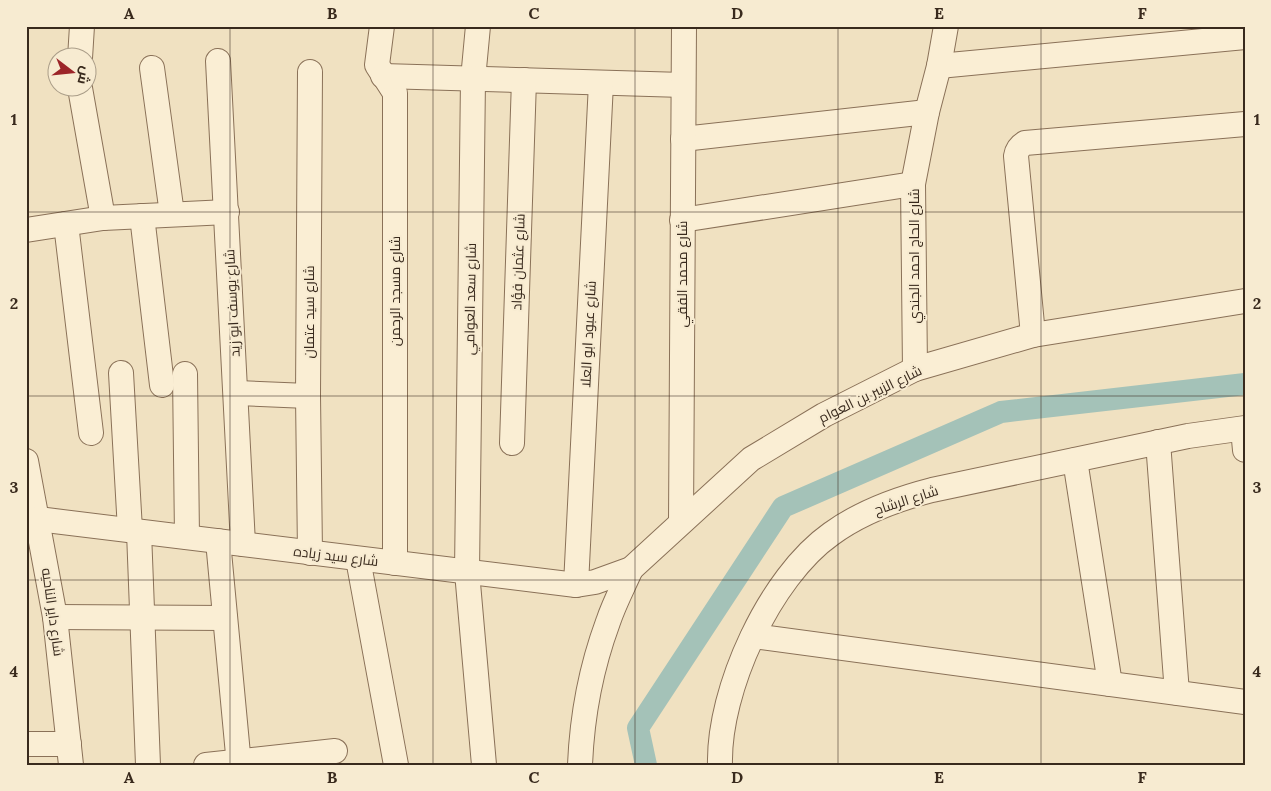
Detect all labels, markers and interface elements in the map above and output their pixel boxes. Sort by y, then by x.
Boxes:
text: A [124,3,135,23]
text: B [327,3,338,23]
text: C [528,3,540,23]
text: D [731,3,743,23]
text: E [934,3,944,23]
text: F [1137,3,1147,23]
north arrow [48,48,98,98]
text: ش [73,64,96,87]
text: 1 [11,109,17,129]
text: 1 [1254,109,1260,129]
street label: شارع الحاج احمد الجندي [905,188,926,324]
street label: شارع عثمان فؤاد [507,213,529,311]
street label: شارع محمد الفقي [673,221,694,327]
street label: شارع مسجد الرحمن [386,236,404,346]
street label: شارع سعد العوامي [460,243,483,355]
street label: شارع يوسف ابو زيد [220,249,244,357]
street label: شارع سيد عتمان [300,266,318,358]
street label: شارع عبود ابو العلا [576,280,600,388]
text: 2 [10,293,18,313]
text: 2 [1253,293,1261,313]
street label: شارع الزبير بن العوام [815,361,925,428]
text: 3 [10,477,19,497]
text: 3 [1253,477,1262,497]
street label: شارع الرشاح [872,481,940,519]
street label: شارع سيد زياده [293,542,379,570]
street label: شارع داير الناحيه [38,567,68,657]
text: 4 [10,661,19,681]
text: 4 [1253,661,1262,681]
text: A [124,767,135,787]
text: B [327,767,338,787]
text: C [528,767,540,787]
text: D [731,767,743,787]
text: E [934,767,944,787]
text: F [1137,767,1147,787]

